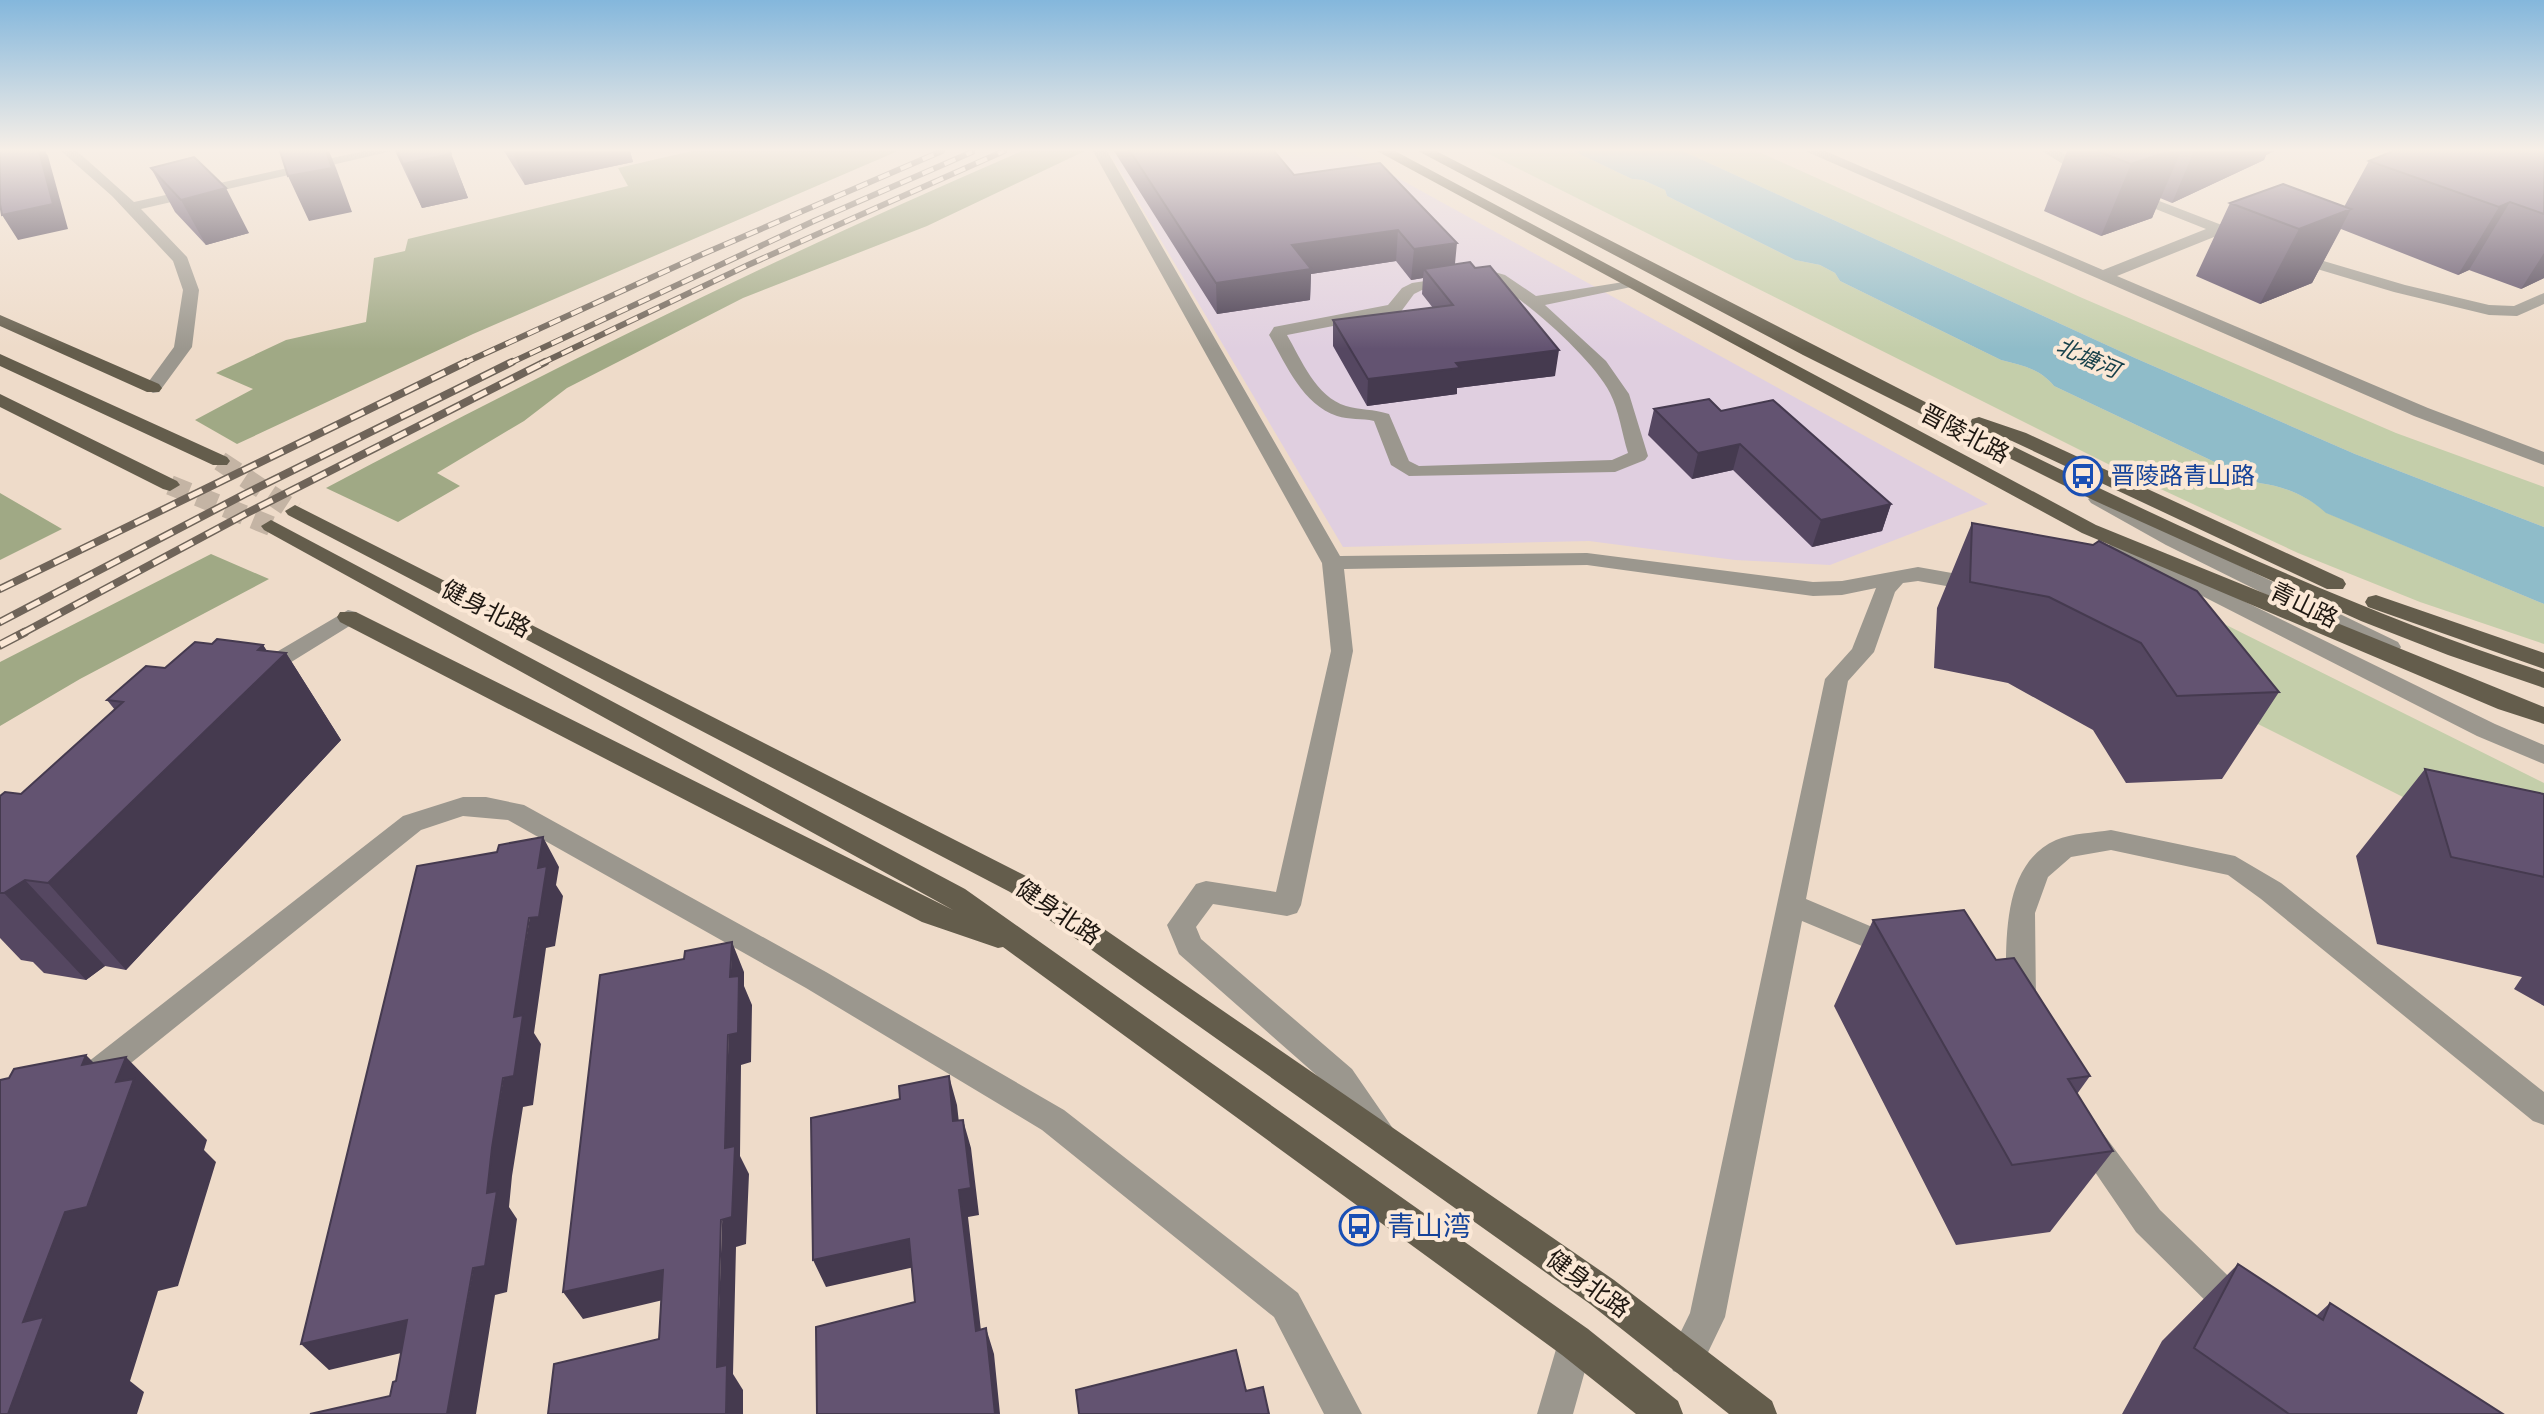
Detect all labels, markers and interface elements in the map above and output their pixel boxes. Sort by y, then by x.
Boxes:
water label: 北塘河 [2052,332,2127,385]
street label: 晋陵北路 [1916,399,2014,469]
bus stop icon: 晋陵路青山路 [2062,455,2104,497]
place label: 晋陵路青山路 [2111,462,2255,490]
street label: 健身北路 [437,575,535,643]
street label: 青山路 [2266,577,2342,633]
street label: 健身北路 [1010,874,1106,950]
bus stop icon: 青山湾 [1338,1205,1380,1247]
place label: 青山湾 [1387,1210,1471,1243]
street label: 健身北路 [1541,1244,1635,1324]

